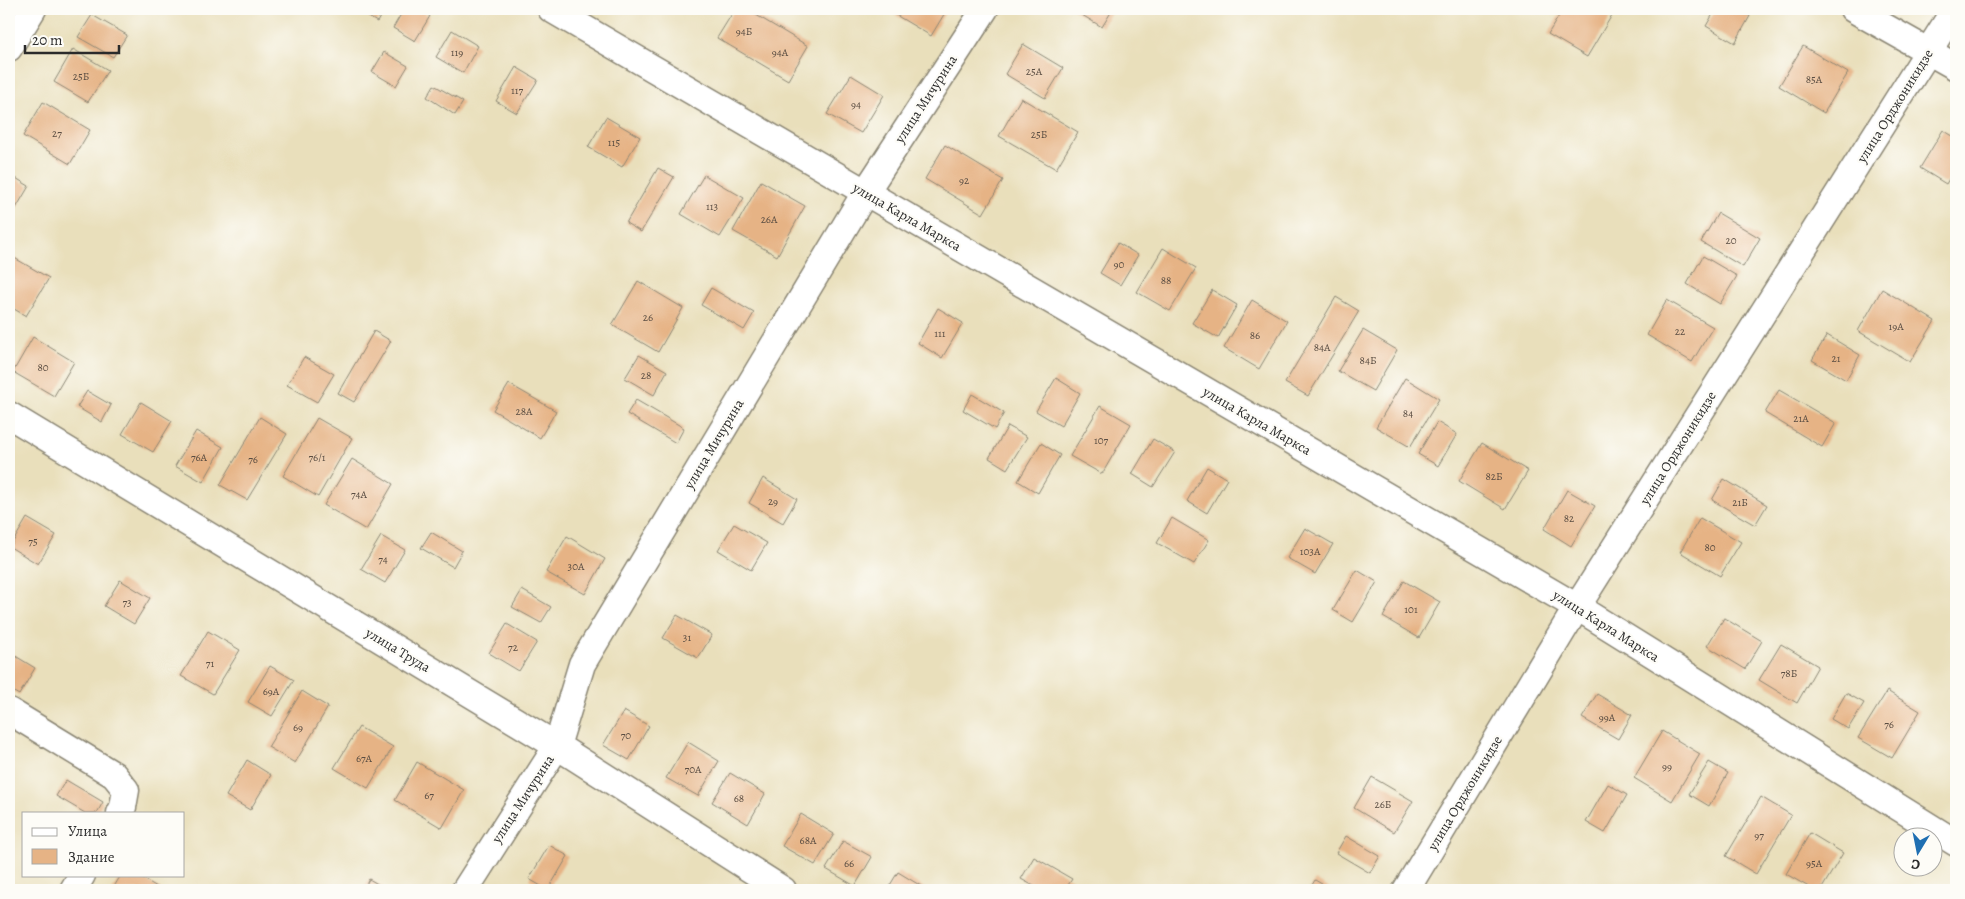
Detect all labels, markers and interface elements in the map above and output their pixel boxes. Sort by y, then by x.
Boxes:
scale bar [25,22,119,54]
house number: 94Б [736,24,752,39]
text: 20 m [32,30,63,50]
house number: 119 [451,45,463,60]
house number: 94А [772,45,789,60]
street label: улица Орджоникидзе [1852,45,1938,167]
street label: улица Мичурина [890,51,962,148]
house number: 25А [1026,64,1043,79]
house number: 25Б [73,69,89,84]
house number: 85А [1806,72,1823,87]
house number: 117 [511,83,523,98]
house number: 94 [851,97,861,112]
house number: 27 [52,126,62,141]
house number: 25Б [1031,127,1047,142]
house number: 115 [608,135,620,150]
house number: 92 [959,173,969,188]
street label: улица Карла Маркса [848,178,965,256]
house number: 113 [706,199,718,214]
house number: 26А [761,212,778,227]
house number: 20 [1725,233,1737,248]
house number: 90 [1114,257,1125,272]
house number: 88 [1161,273,1171,288]
house number: 26 [643,310,653,325]
house number: 19А [1888,319,1904,334]
house number: 22 [1675,324,1685,339]
house number: 111 [934,326,946,341]
house number: 86 [1250,328,1260,343]
house number: 84А [1314,340,1331,355]
house number: 21 [1832,351,1841,366]
house number: 84Б [1360,353,1376,368]
house number: 80 [37,360,49,375]
house number: 28 [641,368,651,383]
street label: улица Карла Маркса [1198,382,1315,460]
street label: улица Орджоникидзе [1635,387,1721,509]
street label: улица Мичурина [679,395,749,493]
house number: 28А [516,404,533,419]
house number: 84 [1403,406,1413,421]
house number: 21А [1793,411,1809,426]
house number: 107 [1094,433,1109,448]
house number: 76А [191,450,208,465]
house number: 76/1 [308,450,326,465]
house number: 76 [248,452,258,467]
house number: 82Б [1485,469,1503,484]
house number: 74А [351,487,368,502]
house number: 29 [768,494,778,509]
house number: 21Б [1732,495,1748,510]
house number: 82 [1564,511,1574,526]
house number: 75 [28,534,38,549]
house number: 80 [1704,540,1716,555]
house number: 103А [1300,544,1321,559]
house number: 74 [378,552,388,567]
house number: 30А [568,559,585,574]
street label: улица Карла Маркса [1548,585,1663,667]
house number: 73 [122,595,132,610]
house number: 101 [1404,602,1418,617]
street label: улица Труда [361,623,434,677]
house number: 31 [683,630,691,645]
house number: 72 [508,640,518,655]
house number: 71 [206,656,214,671]
house number: 78Б [1781,666,1797,681]
house number: 69А [263,684,280,699]
house number: 99А [1599,710,1616,725]
house number: 76 [1884,717,1894,732]
house number: 69 [293,720,303,735]
house number: 70 [621,728,631,743]
street label: улица Орджоникидзе [1423,732,1507,855]
house number: 67А [356,751,373,766]
street label: улица Мичурина [487,751,559,848]
house number: 99 [1662,759,1672,774]
house number: 70А [685,762,702,777]
house number: 67 [424,788,434,803]
house number: 68 [734,791,744,806]
house number: 26Б [1375,797,1391,812]
legend [22,812,185,876]
text: Улица [68,821,107,841]
north arrow [1892,826,1942,876]
house number: 97 [1754,828,1764,843]
house number: 68А [800,833,817,848]
text: Здание [68,847,115,867]
text: С [1910,854,1922,874]
house number: 66 [844,856,854,871]
house number: 95А [1806,856,1823,871]

